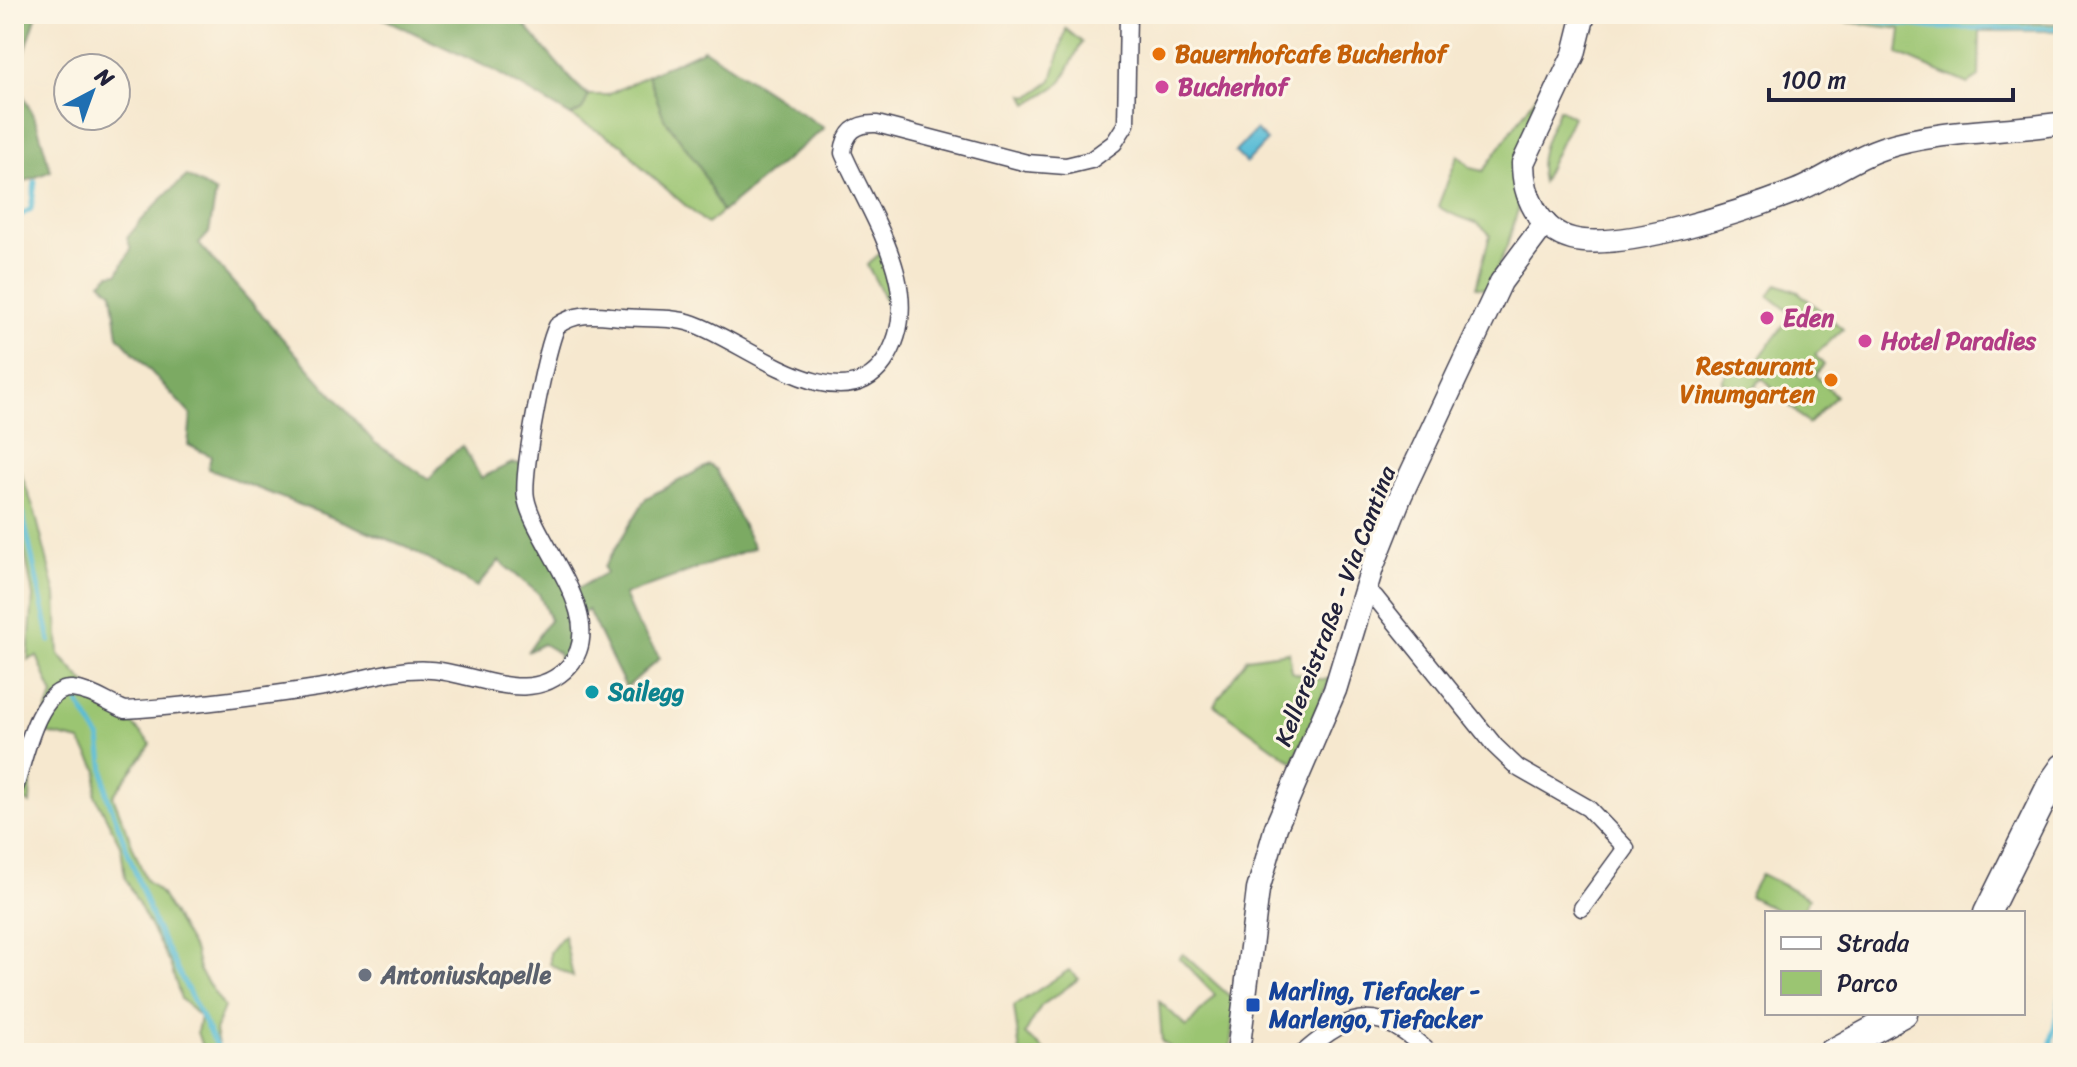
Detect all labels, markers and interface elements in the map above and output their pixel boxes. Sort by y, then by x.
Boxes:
place label: Bauernhofcafe Bucherhof [1175,33,1450,75]
marker: Bauernhofcafe Bucherhof [1150,45,1168,63]
north arrow [52,52,132,132]
scale bar [1769,52,2013,102]
text: N [85,57,124,97]
text: 100 m [1781,59,1846,101]
place label: Bucherhof [1178,66,1291,108]
marker: Bucherhof [1153,78,1171,96]
place label: Eden [1783,297,1834,339]
marker: Eden [1758,309,1776,327]
place label: Hotel Paradies [1881,320,2037,362]
marker: Hotel Paradies [1856,332,1874,350]
place label: Restaurant Vinumgarten [1680,345,1816,415]
marker: Restaurant Vinumgarten [1822,371,1840,389]
street label: Kellereistraße - Via Cantina [1262,459,1408,752]
place label: Sailegg [607,671,684,713]
marker: Sailegg [583,683,601,701]
legend [1765,911,2025,1015]
text: Strada [1837,922,1910,964]
place label: Antoniuskapelle [380,954,551,996]
text: Parco [1837,962,1898,1004]
marker: Antoniuskapelle [356,966,374,984]
place label: Marling, Tiefacker - Marlengo, Tiefacker [1268,970,1483,1040]
marker: Marling, Tiefacker - Marlengo, Tiefacker [1244,996,1262,1014]

